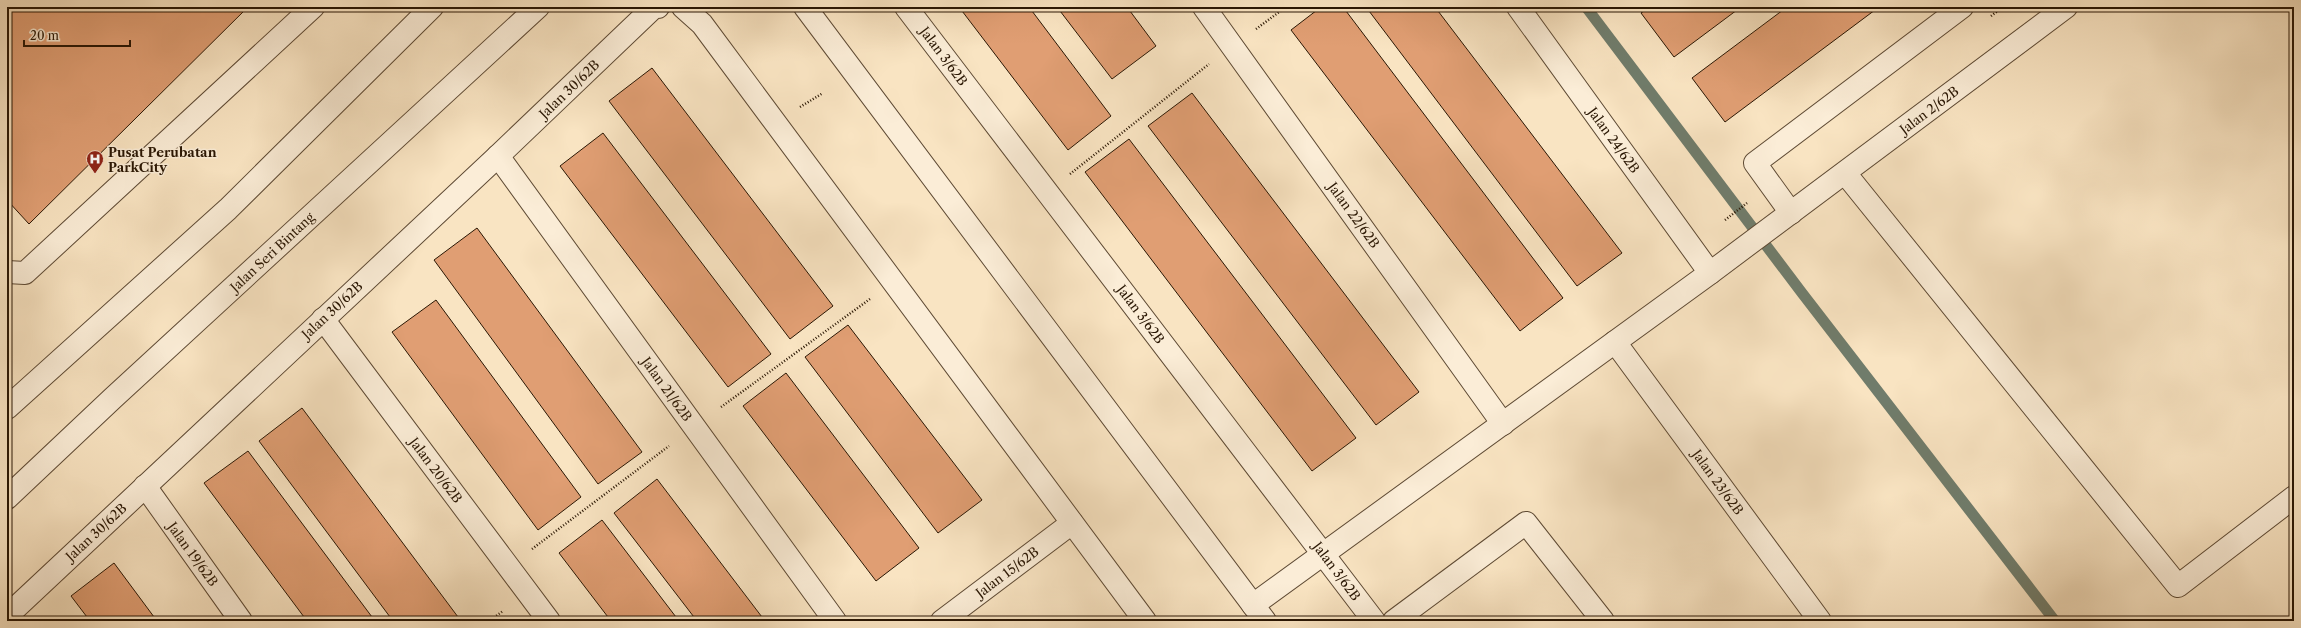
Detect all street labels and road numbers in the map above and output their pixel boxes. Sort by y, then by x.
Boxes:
street label: Jalan 3/62B [916,22,971,88]
street label: Jalan 30/62B [534,56,602,123]
street label: Jalan 2/62B [1895,83,1962,139]
street label: Jalan 24/62B [1584,102,1643,176]
street label: Jalan 22/62B [1324,177,1383,251]
street label: Jalan Seri Bintang [225,209,317,296]
street label: Jalan 30/62B [297,278,366,344]
street label: Jalan 3/62B [1113,280,1168,346]
street label: Jalan 21/62B [637,352,696,424]
street label: Jalan 20/62B [405,433,466,506]
street label: Jalan 23/62B [1688,445,1747,518]
street label: Jalan 30/62B [61,500,130,566]
street label: Jalan 19/62B [163,517,222,589]
street label: Jalan 3/62B [1309,537,1364,603]
street label: Jalan 15/62B [971,543,1042,602]

